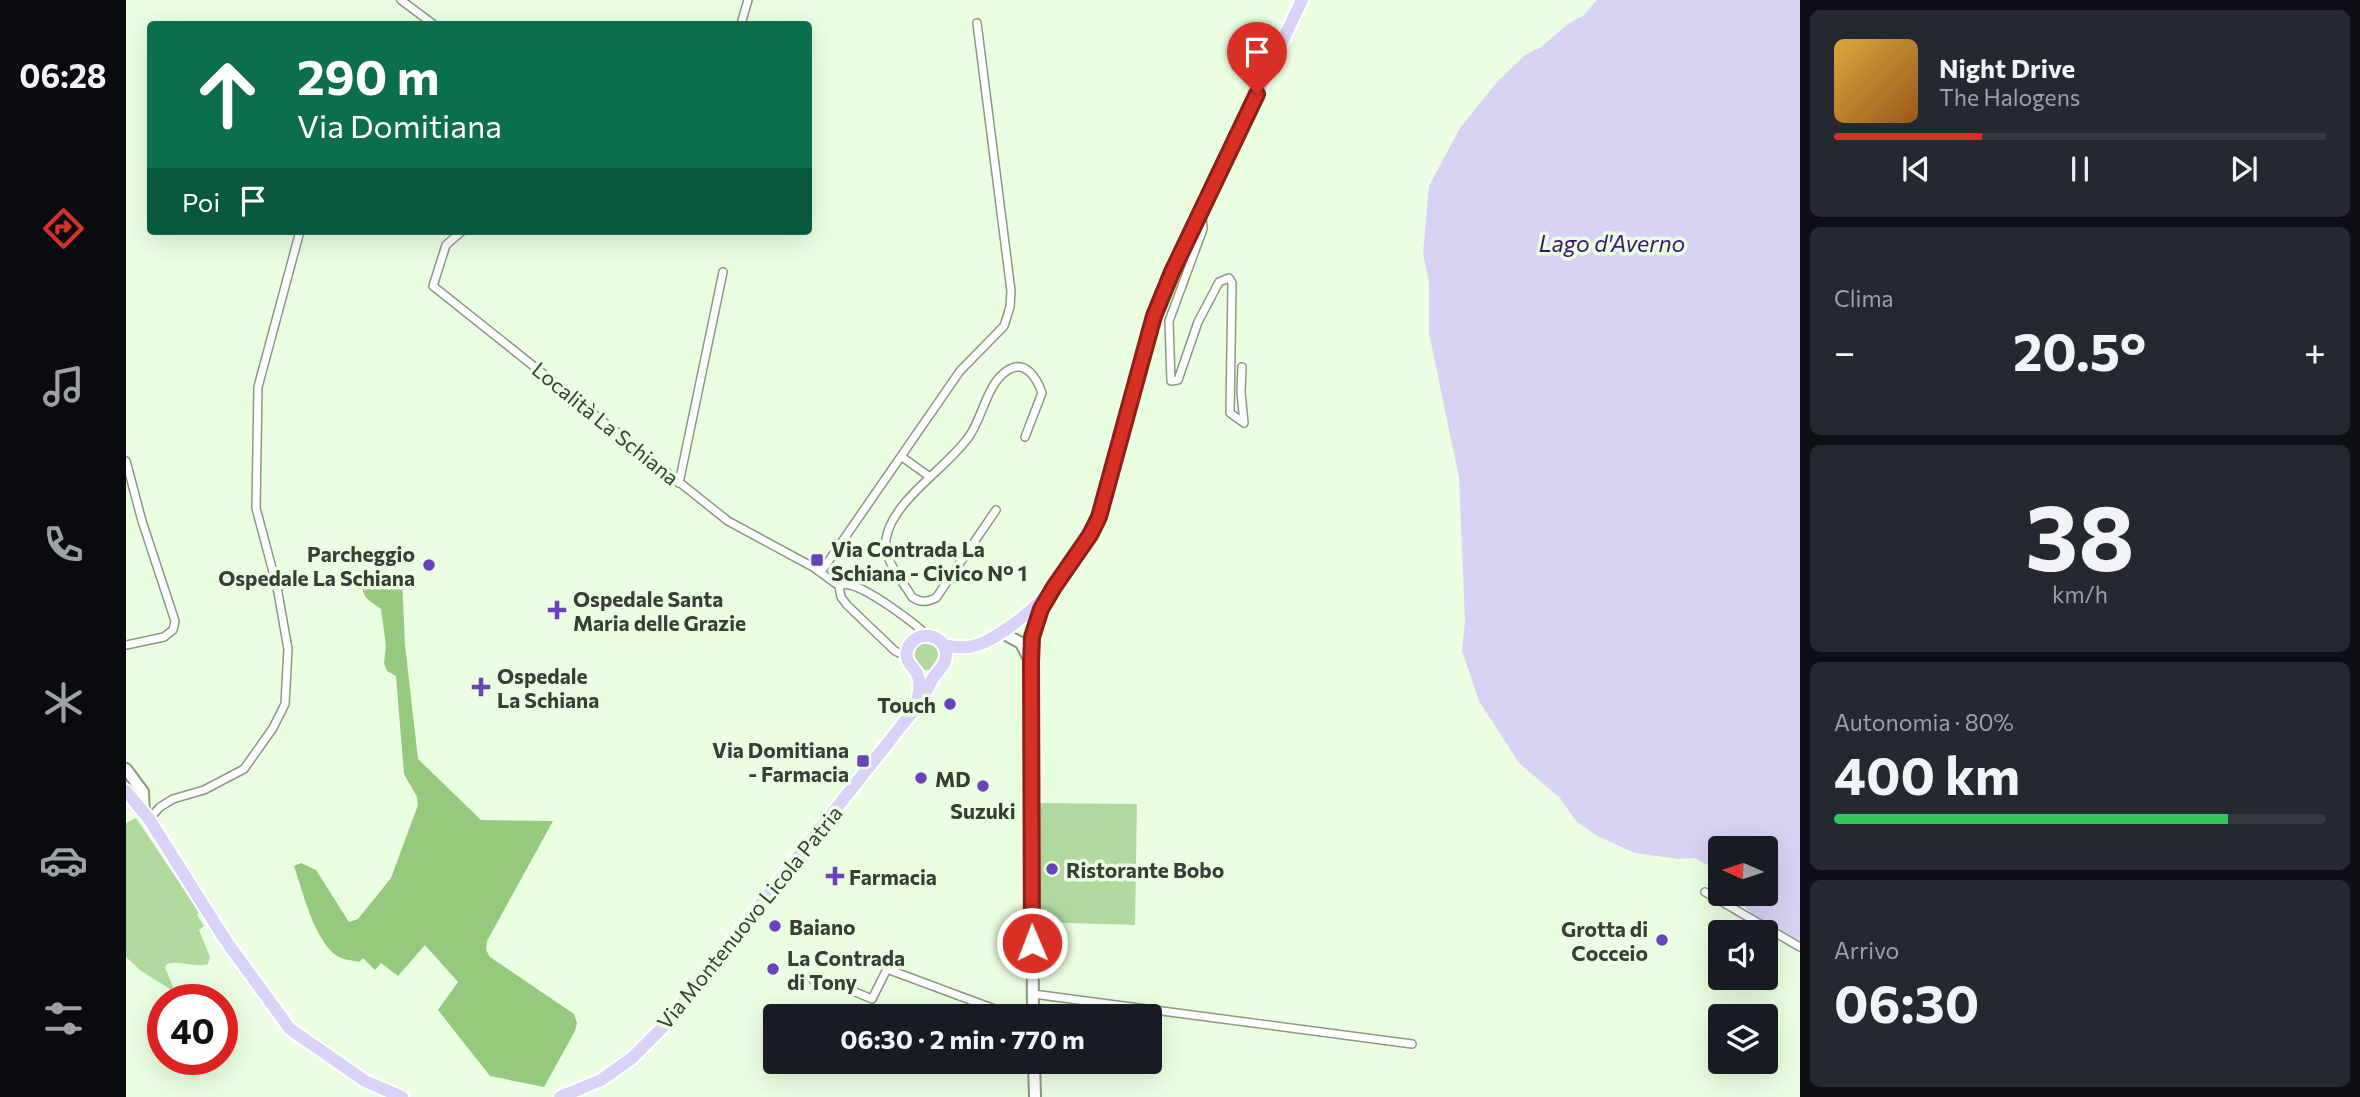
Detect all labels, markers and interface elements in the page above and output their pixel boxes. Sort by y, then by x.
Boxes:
pin [1227,22,1287,94]
icon: arrive [1238,33,1276,71]
text: 290 m [297,45,439,105]
icon: ahead [182,49,273,140]
text: Night Drive [1939,52,2075,83]
text: 06:28 [19,55,107,95]
text: The Halogens [1939,83,2080,111]
text: Via Domitiana [297,105,502,145]
icon: previous [1897,150,1935,188]
icon: pause [2061,150,2099,188]
icon: next [2225,150,2263,188]
icon: arrive [234,182,272,220]
text: Poi [182,186,220,217]
icon: directions [39,204,88,253]
water label: Lago d'Averno [1539,229,1685,257]
text: Clima [1834,284,1894,312]
text: 20.5° [2013,318,2146,382]
text: − [1834,327,1856,374]
text: + [2304,327,2326,374]
street label: Località La Schiana [528,356,684,490]
icon: music [39,362,88,411]
text: 38 [2025,478,2135,590]
icon: phone [39,520,88,569]
place label: Via Contrada La Schiana - Civico N° 1 [831,536,1027,585]
place label: Parcheggio Ospedale La Schiana [218,541,415,590]
marker: Via Contrada La Schiana - Civico N° 1 [809,552,825,568]
marker: Parcheggio Ospedale La Schiana [421,557,437,573]
text: km/h [2052,580,2108,608]
place label: Ospedale Santa Maria delle Grazie [573,586,746,635]
marker: Ospedale Santa Maria delle Grazie [547,600,567,620]
place label: Ospedale La Schiana [497,663,599,712]
marker: Ospedale La Schiana [471,677,491,697]
icon: climate [39,678,88,727]
place label: Touch [877,692,936,717]
marker: Touch [942,696,958,712]
text: Autonomia · 80% [1834,708,2014,736]
place label: Via Domitiana - Farmacia [712,737,849,786]
text: 400 km [1834,742,2020,806]
marker: Via Domitiana - Farmacia [855,753,871,769]
place label: MD [935,766,971,791]
marker: MD [913,770,929,786]
marker: Suzuki [975,778,991,794]
place label: Suzuki [950,798,1016,823]
street label: Via Montenuovo Licola Patria [651,800,847,1034]
icon: car [39,836,88,885]
north arrow [1708,836,1778,906]
map controls [1708,836,1778,1074]
place label: Ristorante Bobo [1066,857,1224,882]
marker: Ristorante Bobo [1044,861,1060,877]
place label: Farmacia [849,864,937,889]
marker: Farmacia [827,868,843,884]
position arrow [995,906,1069,980]
place label: Baiano [789,914,856,939]
place label: Grotta di Cocceio [1561,916,1648,965]
marker: Baiano [767,918,783,934]
button: sound [1708,920,1778,990]
marker: Grotta di Cocceio [1654,932,1670,948]
text: Arrivo [1834,936,1899,964]
place label: La Contrada di Tony [787,945,905,994]
marker: La Contrada di Tony [765,961,781,977]
text: 06:30 [1834,970,1979,1034]
speed limit sign: 40 [147,984,238,1075]
icon: filters [39,994,88,1043]
button: layers [1708,1004,1778,1074]
text: 06:30 · 2 min · 770 m [840,1023,1085,1054]

